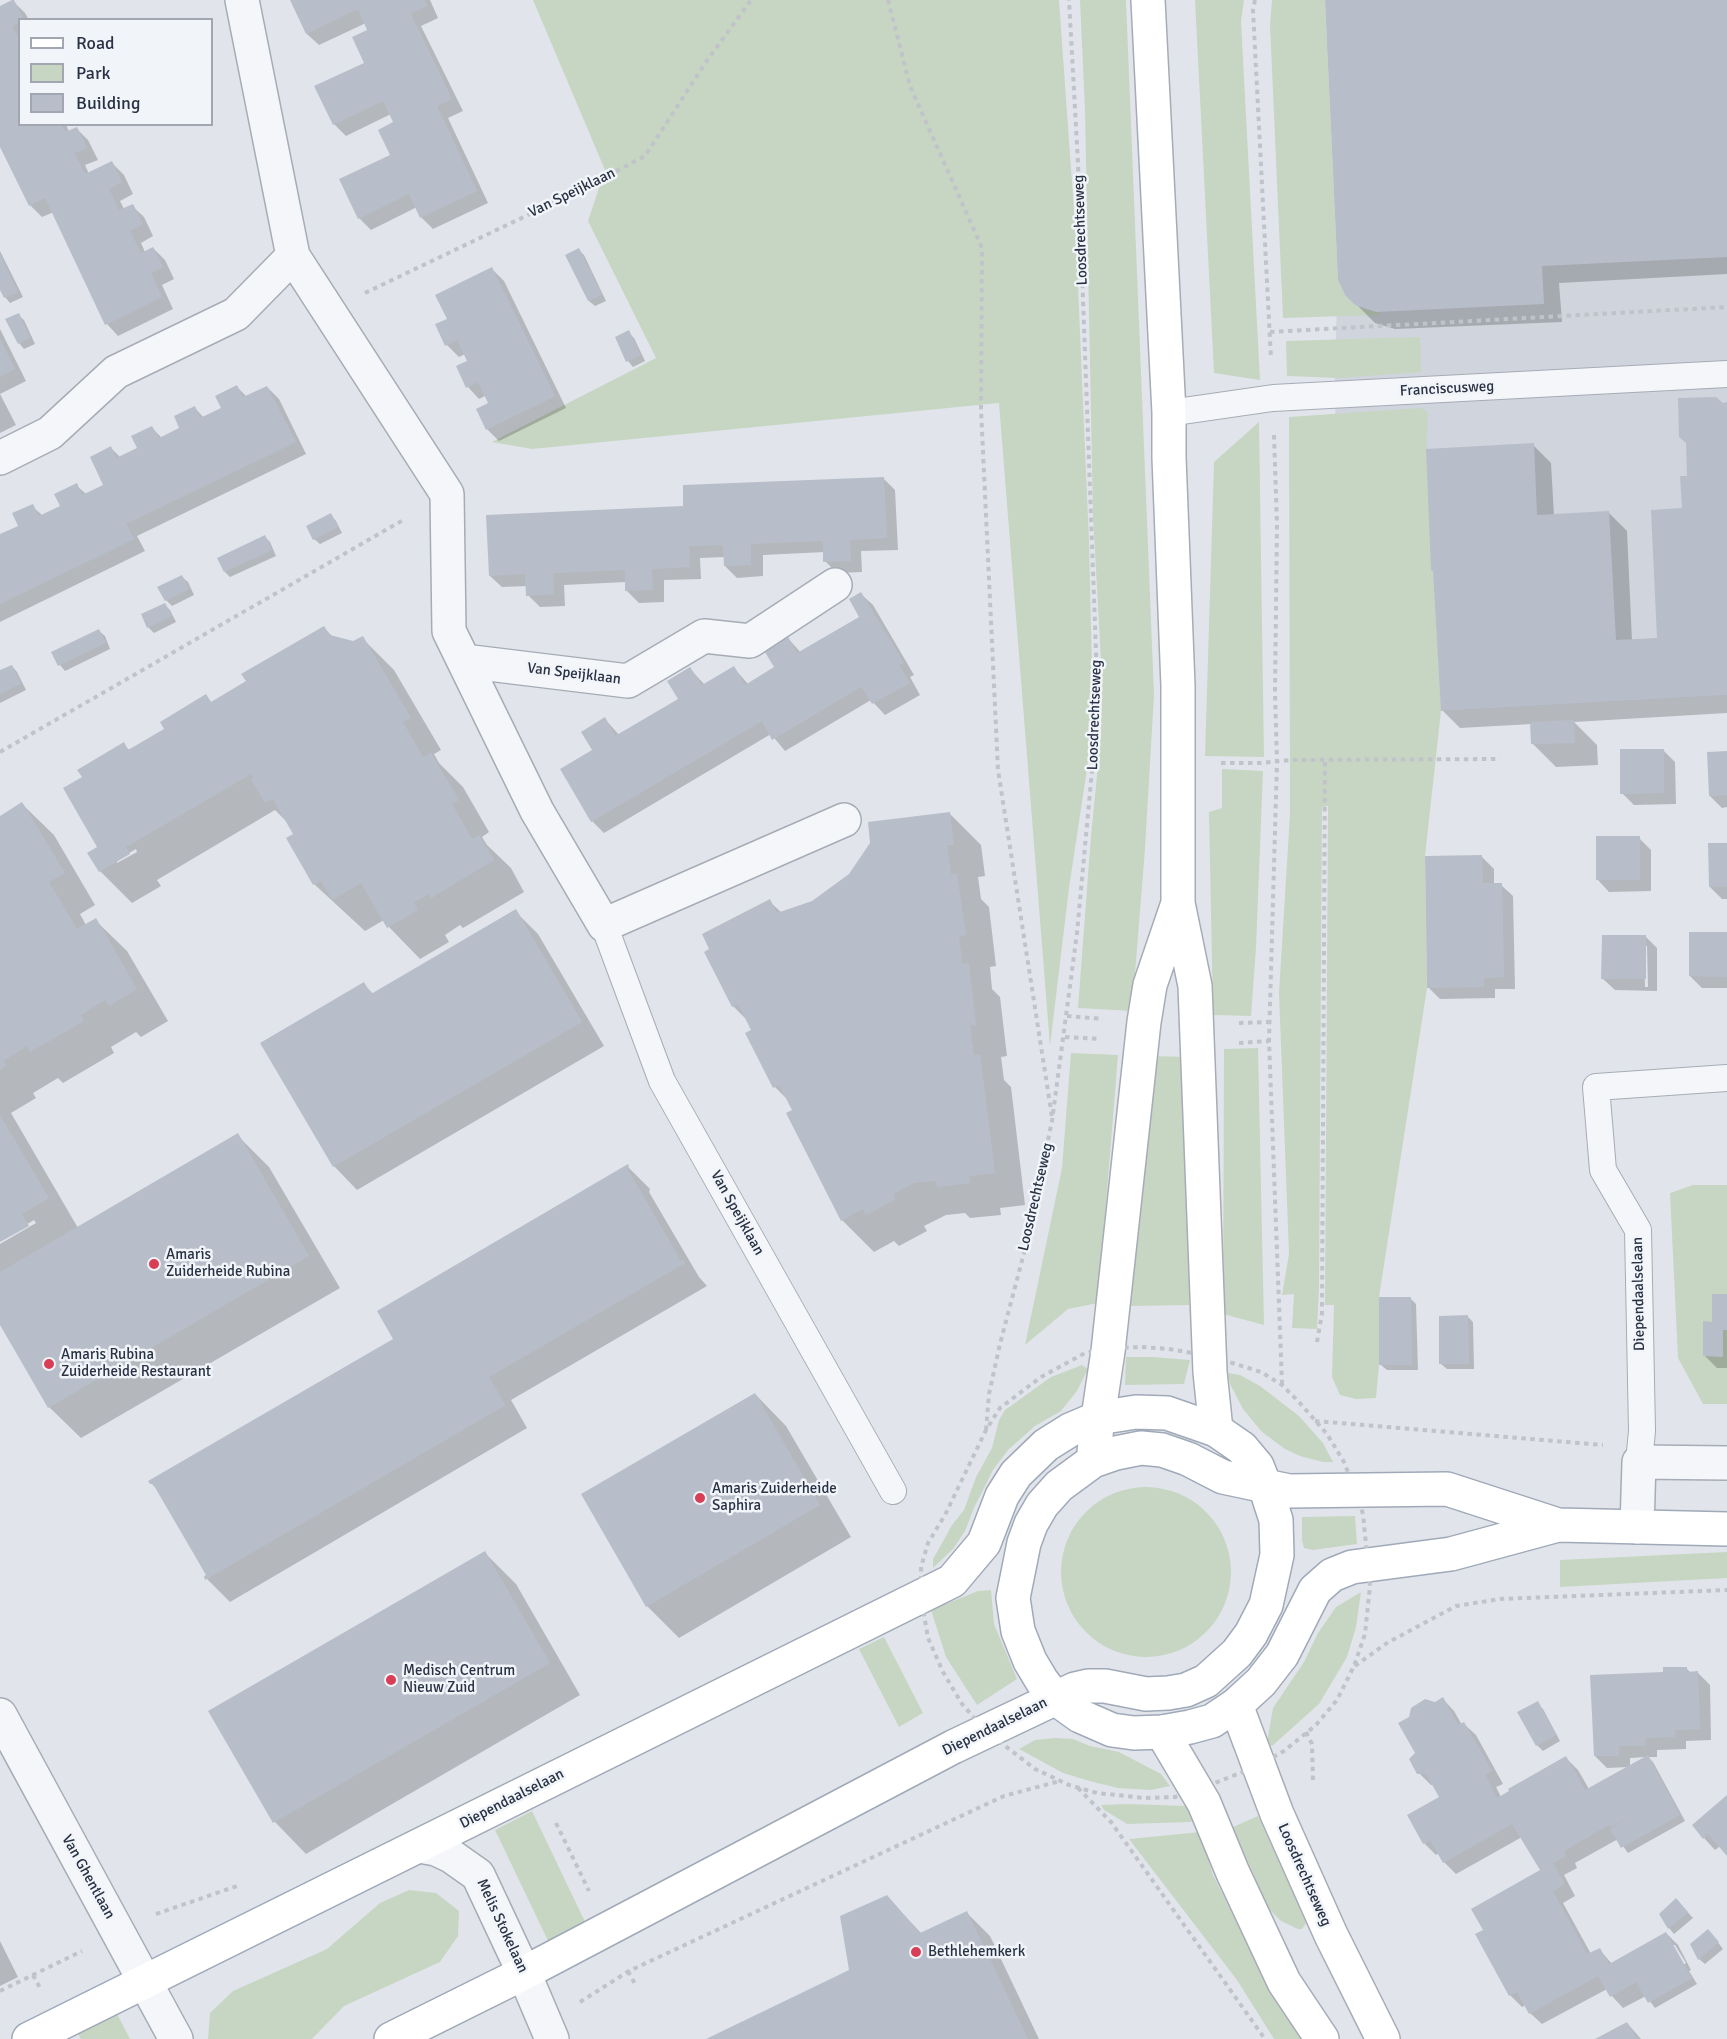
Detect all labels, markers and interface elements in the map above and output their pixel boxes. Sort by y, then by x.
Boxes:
legend [18,18,213,126]
text: Road [76,32,115,54]
text: Park [76,62,111,84]
text: Building [76,92,140,114]
street label: Van Speijklaan [526,164,618,222]
street label: Loosdrechtseweg [1070,174,1092,286]
street label: Franciscusweg [1399,378,1495,400]
street label: Van Speijklaan [526,659,622,689]
street label: Loosdrechtseweg [1084,659,1106,771]
street label: Loosdrechtseweg [1015,1141,1057,1253]
street label: Van Speijklaan [706,1167,768,1259]
street label: Diependaalselaan [1629,1237,1649,1351]
place label: Amaris Zuiderheide Rubina [166,1246,290,1281]
marker: Amaris Zuiderheide Rubina [147,1257,161,1271]
place label: Amaris Rubina Zuiderheide Restaurant [61,1346,211,1381]
marker: Amaris Rubina Zuiderheide Restaurant [42,1357,56,1371]
place label: Amaris Zuiderheide Saphira [712,1480,837,1515]
marker: Amaris Zuiderheide Saphira [693,1491,707,1505]
place label: Medisch Centrum Nieuw Zuid [403,1662,515,1697]
marker: Medisch Centrum Nieuw Zuid [384,1673,398,1687]
street label: Diependaalselaan [940,1694,1050,1760]
street label: Diependaalselaan [457,1765,567,1833]
street label: Loosdrechtseweg [1273,1821,1335,1929]
street label: Van Ghentlaan [57,1832,119,1922]
street label: Melis Stokelaan [472,1876,532,1976]
place label: Bethlehemkerk [928,1943,1025,1961]
marker: Bethlehemkerk [909,1945,923,1959]

